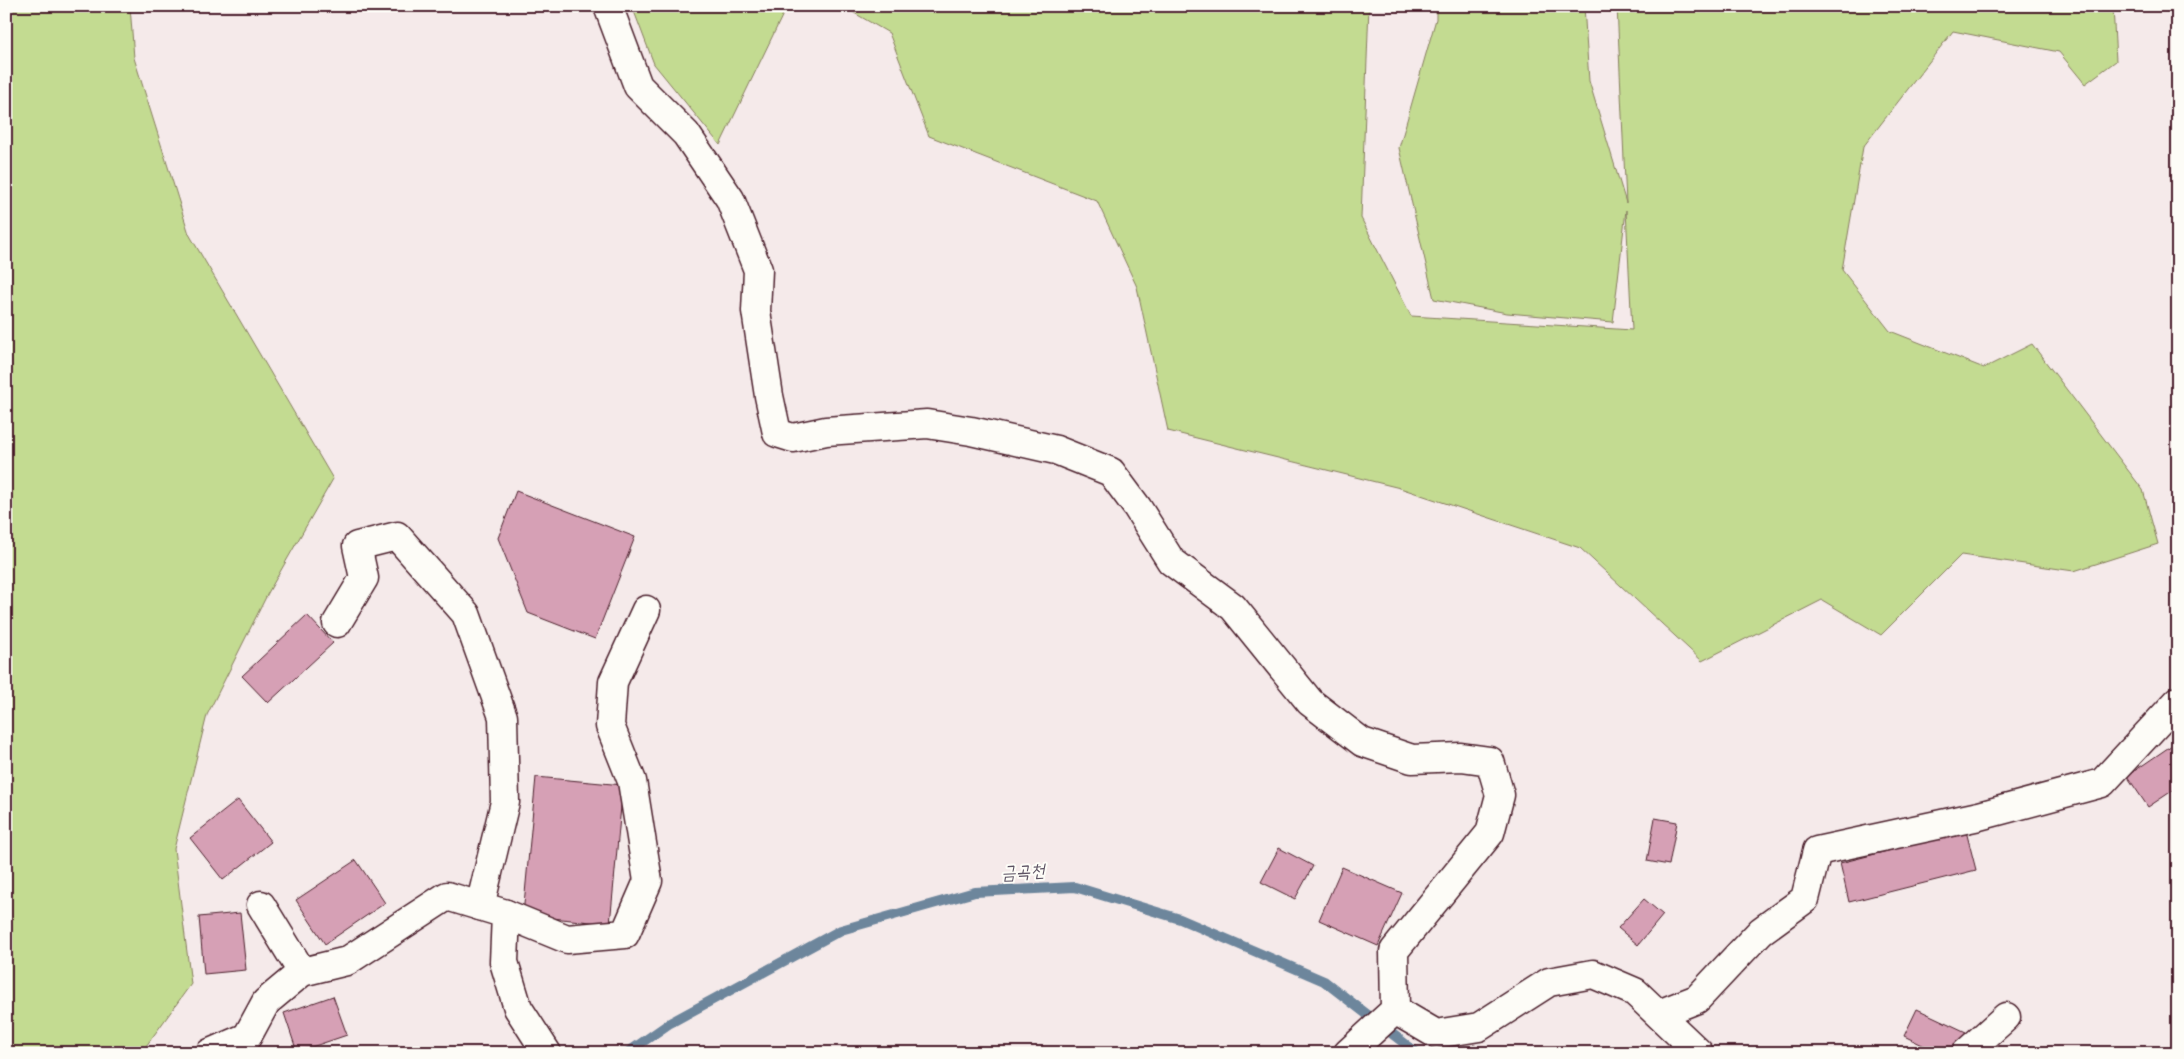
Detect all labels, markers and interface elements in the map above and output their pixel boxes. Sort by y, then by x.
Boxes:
water label: 금곡천 [1001,862,1047,886]

